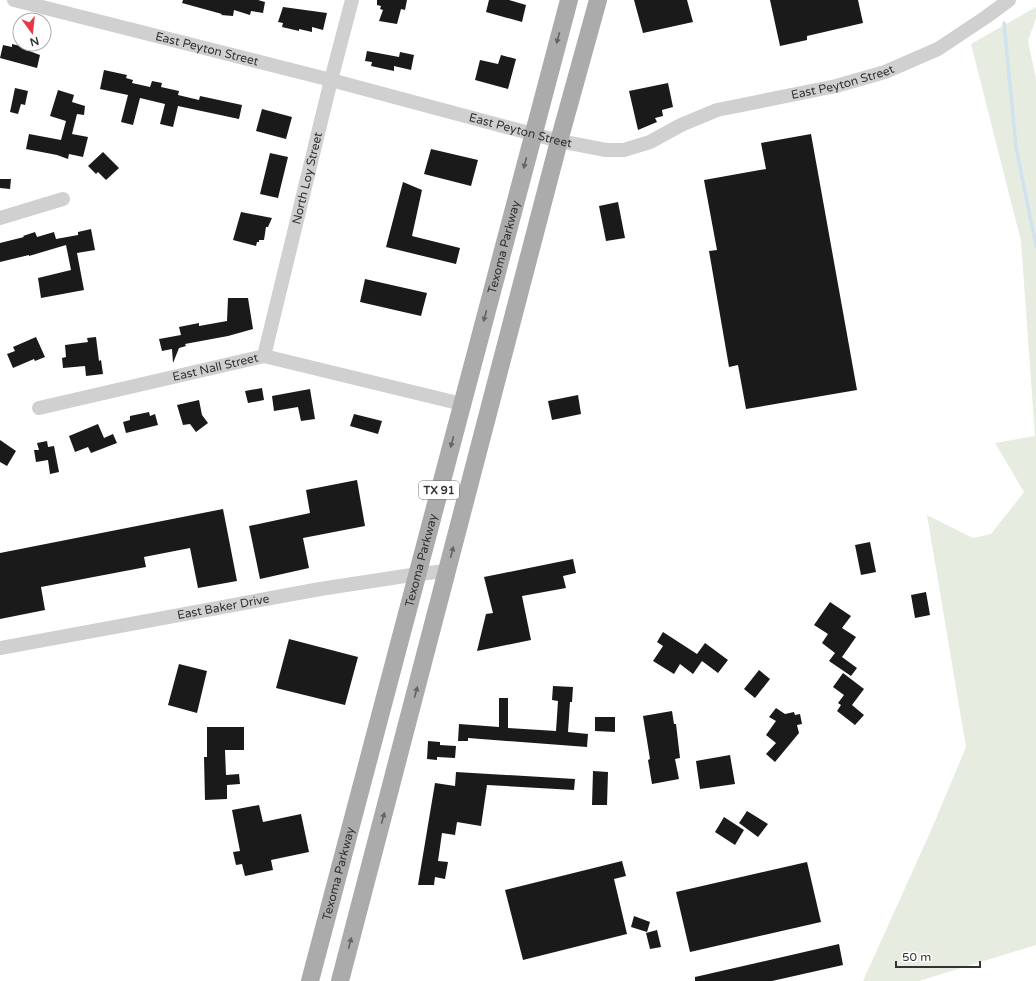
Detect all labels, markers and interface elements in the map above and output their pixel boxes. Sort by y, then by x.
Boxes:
north arrow [12,12,52,52]
street label: East Peyton Street [154,29,260,69]
one-way arrow [555,31,561,44]
text: N [29,34,40,49]
street label: East Peyton Street [790,62,897,102]
street label: East Peyton Street [468,110,573,150]
street label: North Loy Street [289,130,325,226]
one-way arrow [522,157,528,170]
street label: Texoma Parkway [485,198,523,295]
one-way arrow [482,310,488,322]
street label: East Nall Street [171,350,260,384]
one-way arrow [449,436,455,448]
road number: TX 91 [419,481,459,499]
street label: Texoma Parkway [402,512,440,609]
one-way arrow [449,546,455,558]
street label: East Baker Drive [176,591,271,622]
one-way arrow [413,686,419,698]
one-way arrow [380,811,386,823]
street label: Texoma Parkway [319,825,357,922]
one-way arrow [347,937,353,949]
scale bar [896,943,980,969]
text: 50 m [902,950,931,964]

